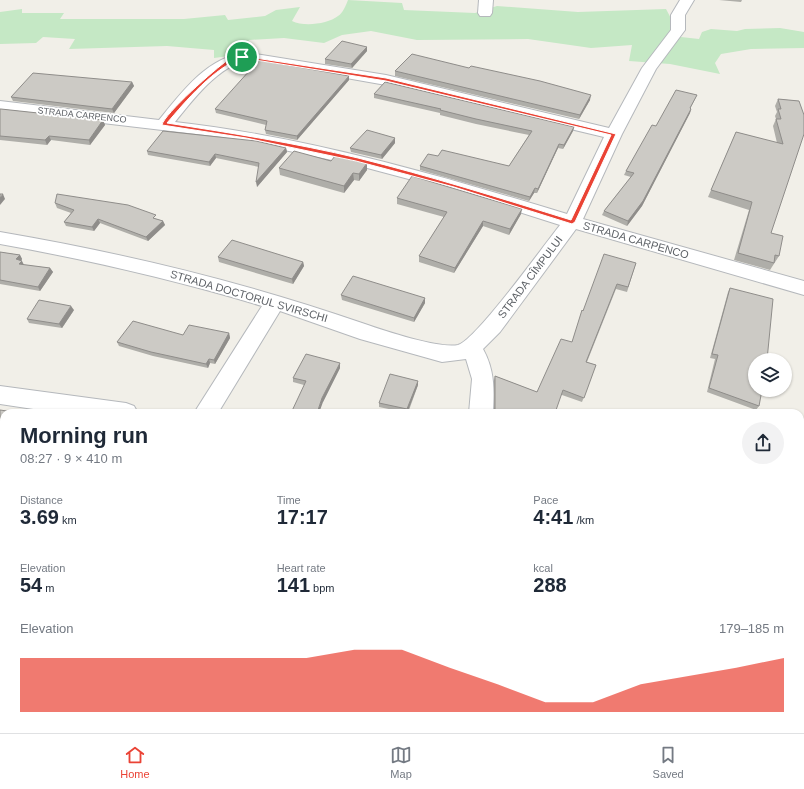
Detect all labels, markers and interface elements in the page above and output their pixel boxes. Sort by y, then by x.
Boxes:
pin [225,40,259,74]
icon: arrive [231,46,253,68]
street label: STRADA CARPENCO [37,105,127,125]
street label: STRADA CARPENCO [582,219,691,261]
street label: STRADA CÎMPULUI [495,234,565,320]
street label: STRADA DOCTORUL SVIRSCHI [169,268,329,324]
map controls [748,353,792,397]
button: layers [748,353,792,397]
button: share [742,422,784,464]
text: Morning run [20,423,148,448]
text: 08:27 · 9 × 410 m [20,451,122,466]
text: Distance [20,494,63,506]
text: Time [277,494,301,506]
text: Pace [533,494,558,506]
text: 3.69 [20,506,59,528]
text: 17:17 [277,506,328,528]
text: 4:41 [533,506,573,528]
text: km [59,514,77,526]
text: /km [573,514,594,526]
text: Elevation [20,562,65,574]
text: Heart rate [277,562,326,574]
text: kcal [533,562,553,574]
text: 54 [20,574,42,596]
text: 141 [277,574,310,596]
text: 288 [533,574,567,596]
text: m [42,582,54,594]
text: bpm [310,582,335,594]
text: Elevation [20,621,73,636]
text: 179–185 m [719,621,784,636]
tab: Home [120,744,150,780]
tab: Map [390,744,412,780]
tab: Saved [653,744,684,780]

